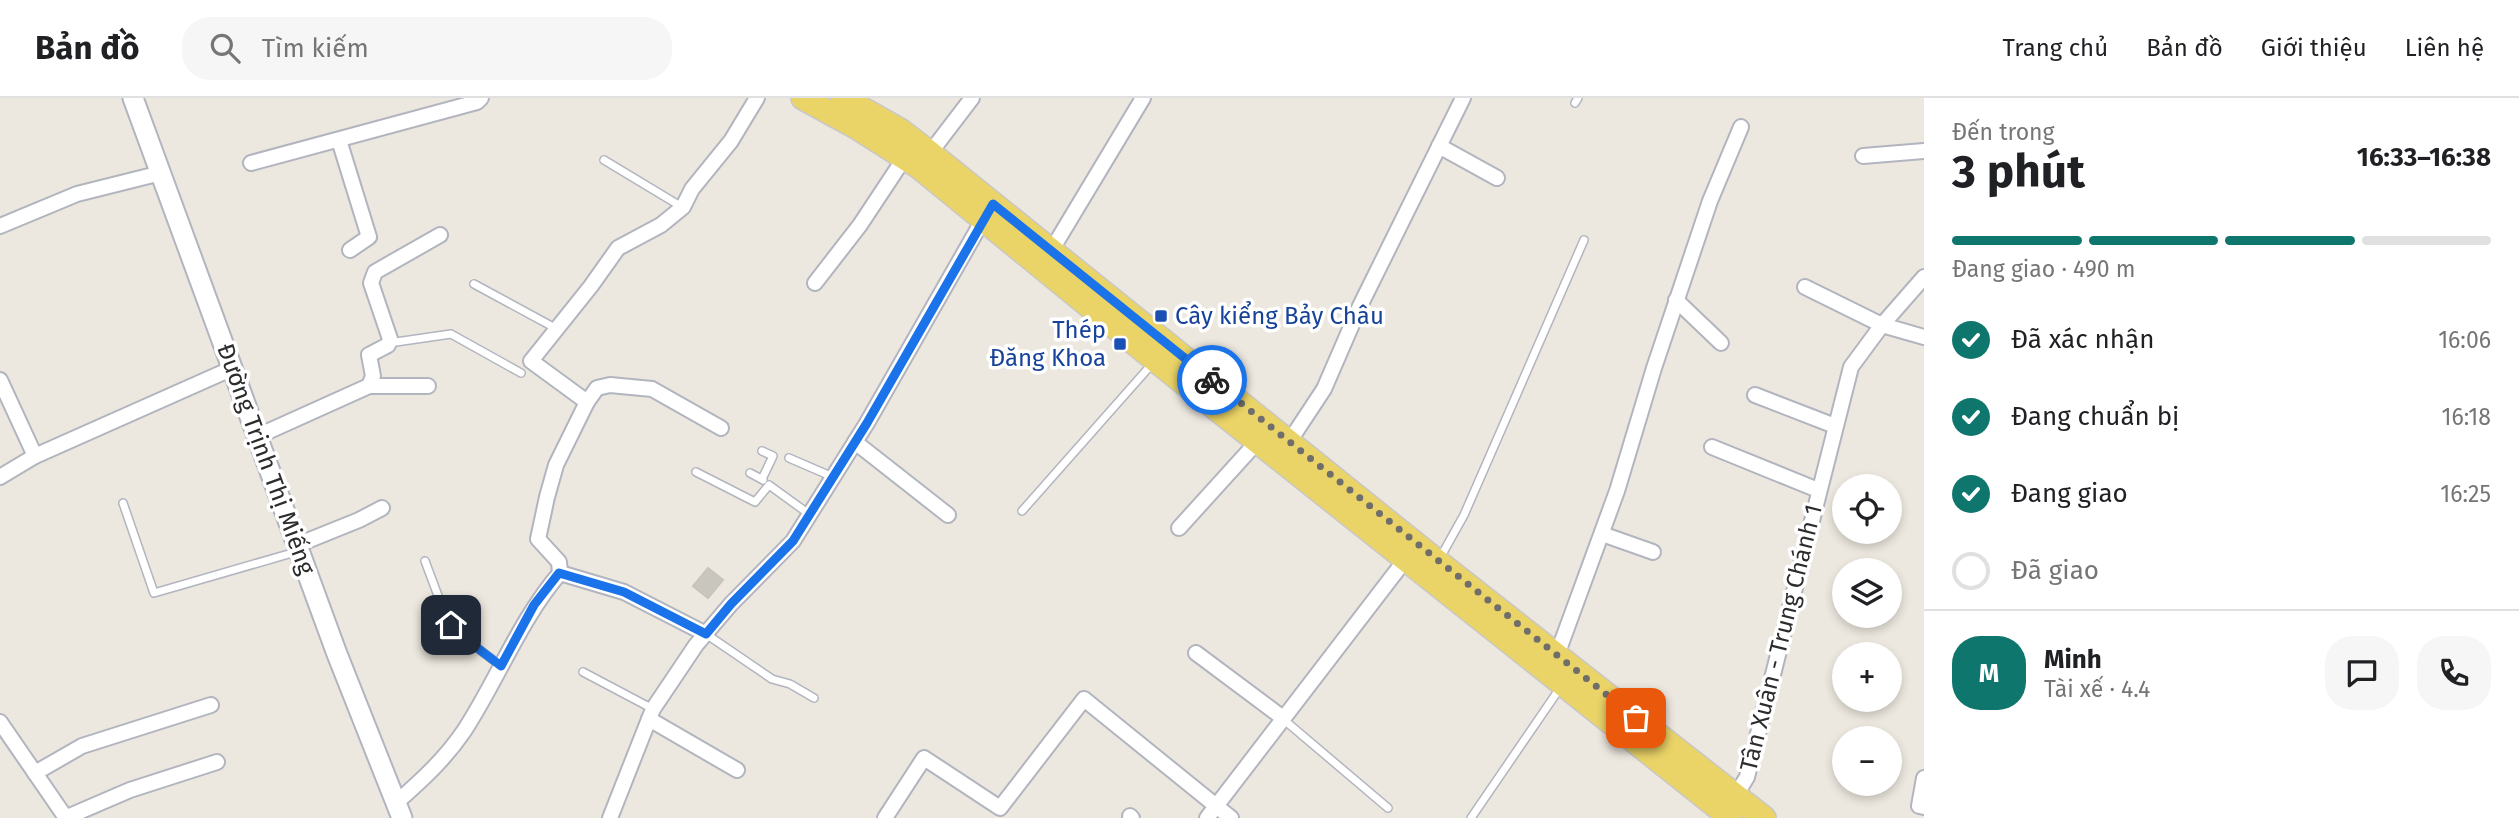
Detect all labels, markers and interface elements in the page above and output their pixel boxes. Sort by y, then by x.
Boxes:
search box [182,17,672,80]
text: Bản đồ [35,28,140,68]
icon: search [206,29,244,67]
text: Tìm kiếm [262,33,369,64]
text: Trang chủ [2003,34,2108,62]
text: Bản đồ [2146,34,2223,62]
text: Giới thiệu [2261,34,2367,62]
text: Liên hệ [2405,34,2484,62]
text: Đến trong [1952,118,2055,146]
text: 16:33–16:38 [2357,142,2491,173]
text: 3 phút [1952,144,2085,199]
text: Đang giao · 490 m [1952,255,2136,283]
place label: Cây kiểng Bảy Châu [1175,301,1384,330]
marker: Cây kiểng Bảy Châu [1153,308,1169,324]
place label: Thép Đăng Khoa [990,316,1106,372]
icon: check [1952,321,1990,359]
text: Đã xác nhận [2011,324,2154,355]
text: 16:06 [2438,326,2491,354]
marker: Thép Đăng Khoa [1112,336,1128,352]
street label: Đường Trịnh Thị Miếng [211,340,321,579]
courier [1177,345,1247,415]
icon: bike [1193,361,1231,399]
icon: check [1952,398,1990,436]
text: Đang chuẩn bị [2011,401,2179,432]
text: 16:18 [2442,403,2491,431]
map controls [1832,474,1902,796]
button: locate [1832,474,1902,544]
icon: check [1952,475,1990,513]
text: Đang giao [2011,478,2128,509]
text: 16:25 [2440,480,2491,508]
street label: Tân Xuân - Trung Chánh 1 [1734,502,1828,774]
text: Đã giao [2011,555,2099,586]
button: layers [1832,558,1902,628]
pin [421,595,481,655]
icon: home [432,606,470,644]
button: chat [2325,636,2399,710]
button: phone [2417,636,2491,710]
button: + [1832,642,1902,712]
text: Minh [2044,644,2102,675]
text: M [1979,658,1999,689]
text: Tài xế · 4.4 [2044,675,2150,703]
pin [1606,688,1666,748]
icon: bag [1617,699,1655,737]
button: − [1832,726,1902,796]

